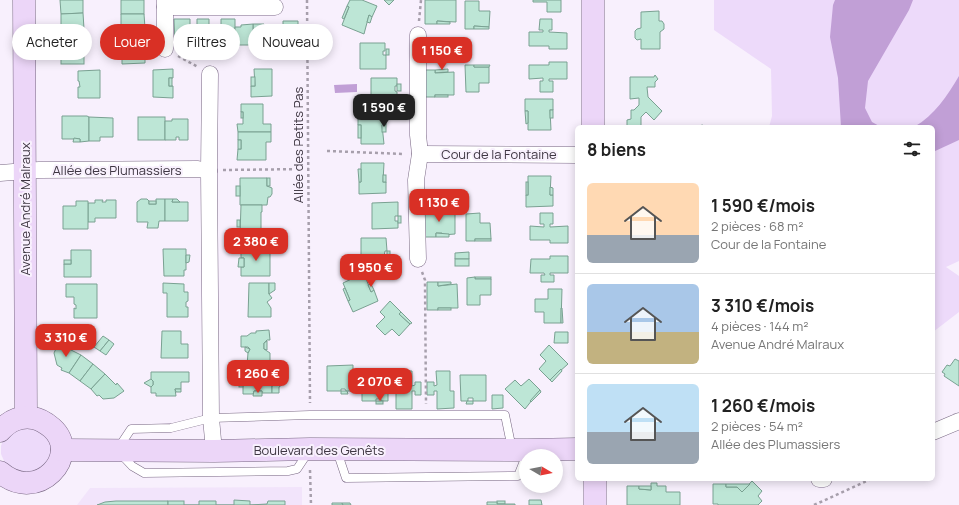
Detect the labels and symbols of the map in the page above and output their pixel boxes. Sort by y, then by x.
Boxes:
pin: 1 150 € [405,37,479,71]
street label: Allée des Petits Pas [289,86,307,203]
pin: 1 590 € [347,94,421,128]
street label: Avenue André Malraux [16,142,34,276]
street label: Cour de la Fontaine [441,145,557,163]
street label: Allée des Plumassiers [52,161,182,179]
pin: 1 130 € [402,189,476,223]
pin: 2 380 € [219,228,293,262]
pin: 1 950 € [334,254,408,288]
pin: 3 310 € [29,324,103,358]
pin: 1 260 € [221,360,295,394]
pin: 2 070 € [343,368,417,402]
street label: Boulevard des Genêts [254,441,385,459]
north arrow [519,449,563,493]

